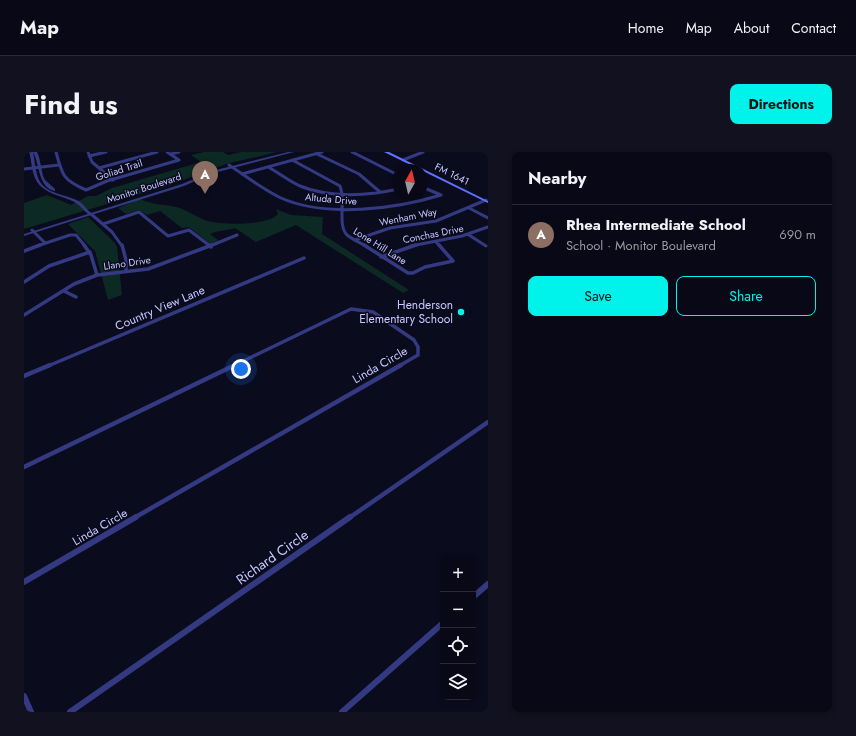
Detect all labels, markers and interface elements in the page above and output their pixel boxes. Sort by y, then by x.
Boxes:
text: Map [20,14,59,41]
text: Home [628,18,664,38]
text: Map [686,18,712,38]
text: About [734,18,769,38]
text: Contact [791,18,836,38]
text: Find us [24,84,118,125]
button: Directions [730,84,832,124]
street label: Goliad Trail [94,155,144,185]
street label: FM 1641 [432,159,472,189]
pin: A [192,161,218,194]
north arrow [392,164,428,200]
text: Nearby [528,166,586,190]
street label: Monitor Boulevard [105,169,183,207]
street label: Altuda Drive [304,189,358,209]
street label: Wenham Way [378,204,439,230]
text: Rhea Intermediate School [566,214,746,236]
street label: Conchas Drive [401,221,465,247]
street label: Lone Hill Lane [350,224,410,268]
text: A [536,225,546,244]
text: 690 m [779,225,816,244]
text: School · Monitor Boulevard [566,236,716,255]
street label: Llano Drive [102,252,152,274]
button: Save [528,276,668,316]
button: Share [676,276,816,316]
street label: Country View Lane [112,281,208,335]
place label: Henderson Elementary School [359,296,453,328]
marker: Henderson Elementary School [456,307,466,317]
street label: Linda Circle [349,342,411,388]
your location [231,359,251,379]
street label: Linda Circle [69,504,131,550]
street label: Richard Circle [232,525,312,589]
map controls [440,556,476,700]
button: + [440,556,476,592]
button: − [440,592,476,628]
button: locate [440,628,476,664]
button: layers [440,664,476,700]

